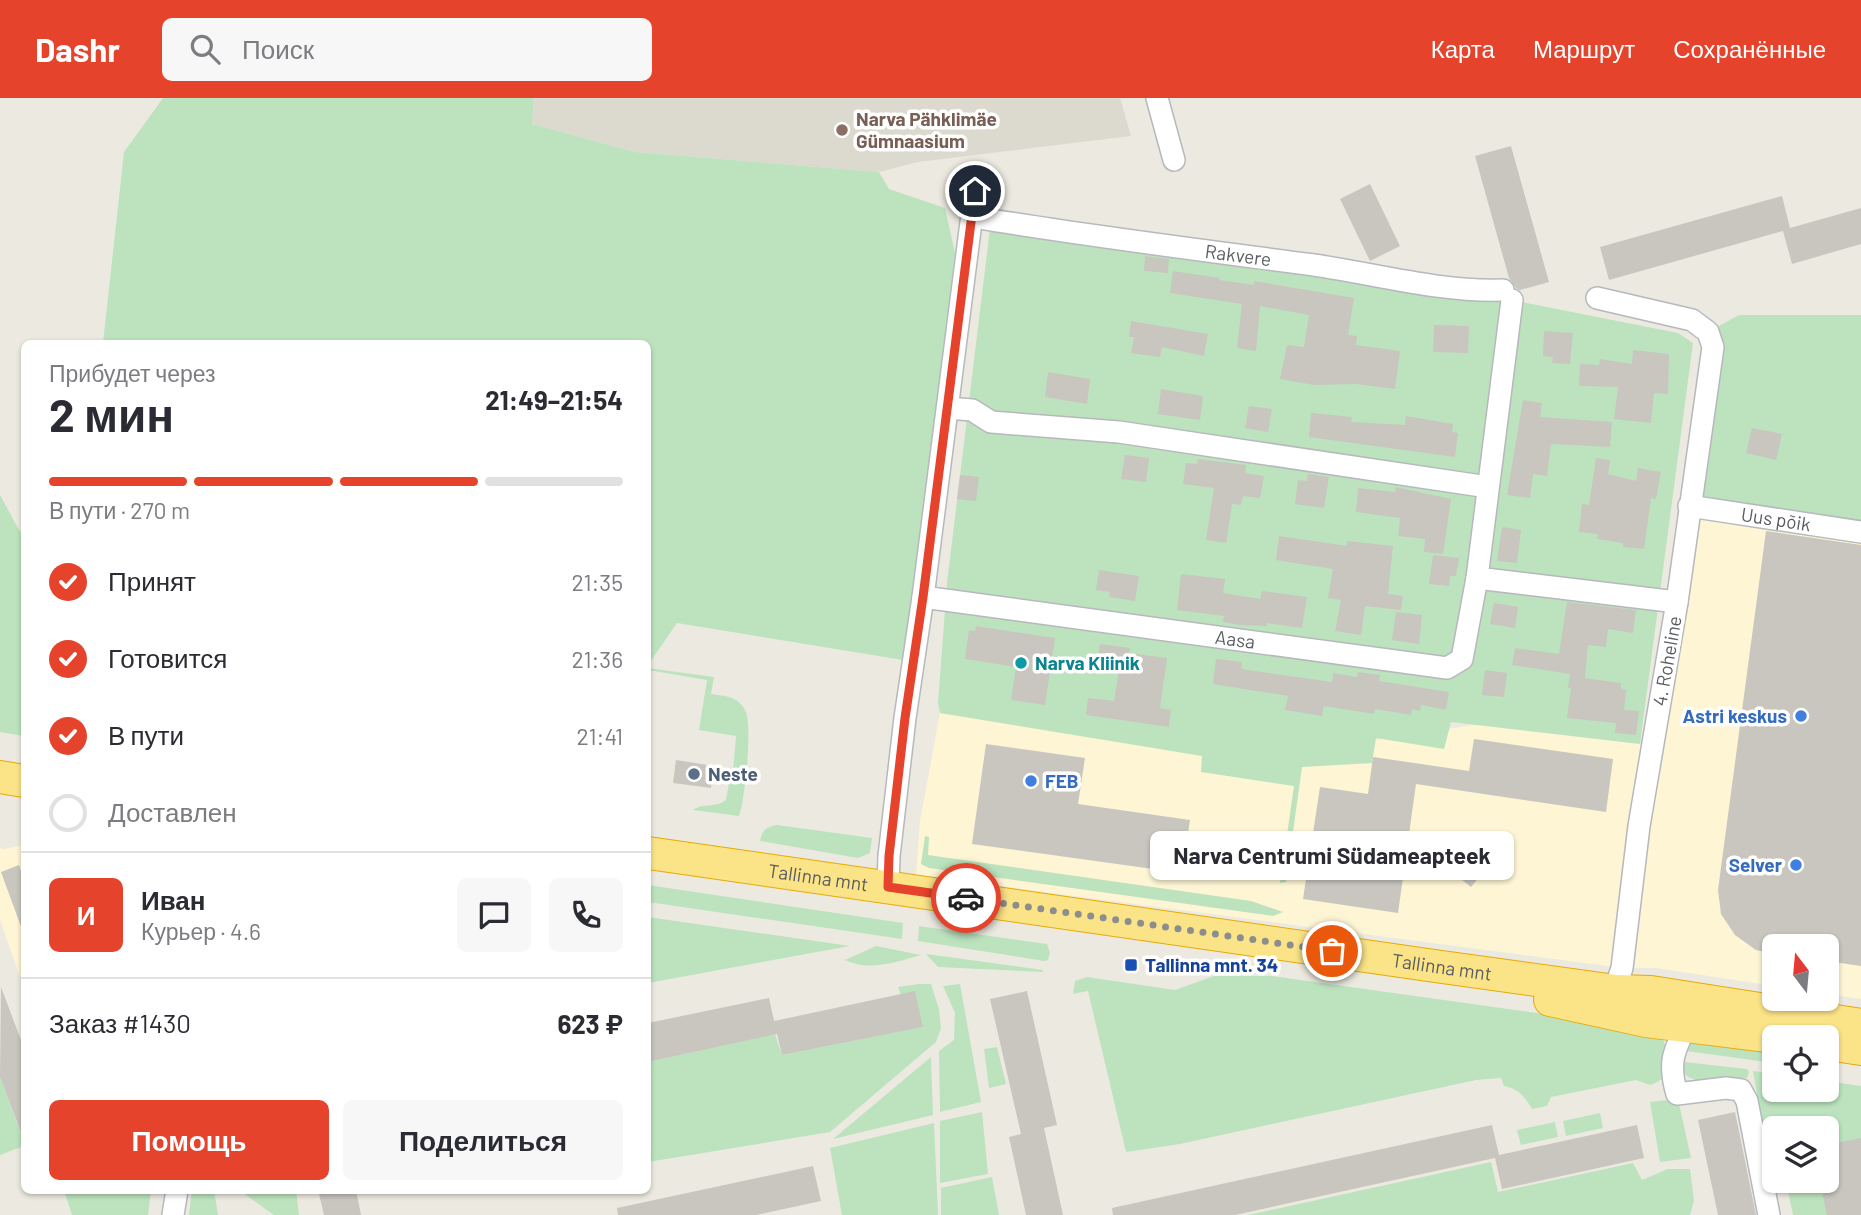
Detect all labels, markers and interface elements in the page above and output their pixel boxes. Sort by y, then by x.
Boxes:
search box [162,18,652,81]
text: Dashr [35,29,120,69]
icon: search [186,30,224,68]
text: Поиск [242,33,314,64]
text: Карта [1431,34,1495,63]
text: Маршрут [1533,34,1635,63]
text: Сохранённые [1673,34,1826,63]
place label: Narva Pähklimäe Gümnaasium [856,107,997,152]
marker: Narva Pähklimäe Gümnaasium [834,122,850,138]
pin [945,161,1005,221]
icon: home [956,172,994,210]
street label: Rakvere [1204,239,1273,270]
text: Прибудет через [49,359,216,387]
text: 21:49–21:54 [485,384,623,415]
text: 2 мин [49,386,174,441]
text: В пути · 270 m [49,496,190,524]
street label: Uus põik [1740,502,1813,535]
icon: check [49,563,87,601]
text: Принят [108,565,196,596]
text: 21:35 [571,568,623,596]
street label: 4. Roheline [1647,614,1686,708]
street label: Aasa [1214,625,1257,653]
icon: check [49,640,87,678]
text: Готовится [108,642,227,673]
text: 21:36 [571,645,623,673]
place label: Narva Kliinik [1035,651,1140,674]
marker: Narva Kliinik [1013,655,1029,671]
place label: Astri keskus [1683,704,1787,727]
marker: Astri keskus [1793,708,1809,724]
icon: check [49,717,87,755]
text: В пути [108,719,184,750]
text: 21:41 [577,722,623,750]
place label: Neste [708,762,758,785]
marker: Neste [686,766,702,782]
place label: FEB [1045,769,1079,792]
marker: FEB [1023,773,1039,789]
text: Доставлен [108,796,237,827]
callout: Narva Centrumi Südameapteek [1150,832,1514,881]
text: Narva Centrumi Südameapteek [1173,841,1491,869]
place label: Selver [1729,853,1783,876]
marker: Selver [1788,857,1804,873]
street label: Tallinna mnt [767,858,870,895]
courier [931,863,1001,933]
button: chat [457,878,531,952]
button: phone [549,878,623,952]
icon: car [947,879,985,917]
text: Иван [141,884,206,915]
text: И [77,899,95,930]
text: Курьер · 4.6 [141,917,261,945]
pin [1302,921,1362,981]
icon: bag [1313,932,1351,970]
north arrow [1762,934,1839,1012]
map controls [1762,934,1839,1193]
street label: Tallinna mnt [1390,948,1493,985]
place label: Tallinna mnt. 34 [1145,953,1278,976]
marker: Tallinna mnt. 34 [1123,957,1139,973]
text: Заказ #1430 [49,1007,191,1038]
text: 623 ₽ [557,1008,623,1039]
button: locate [1762,1025,1839,1102]
button: Помощь [49,1100,329,1180]
button: Поделиться [343,1100,623,1180]
button: layers [1762,1116,1839,1193]

